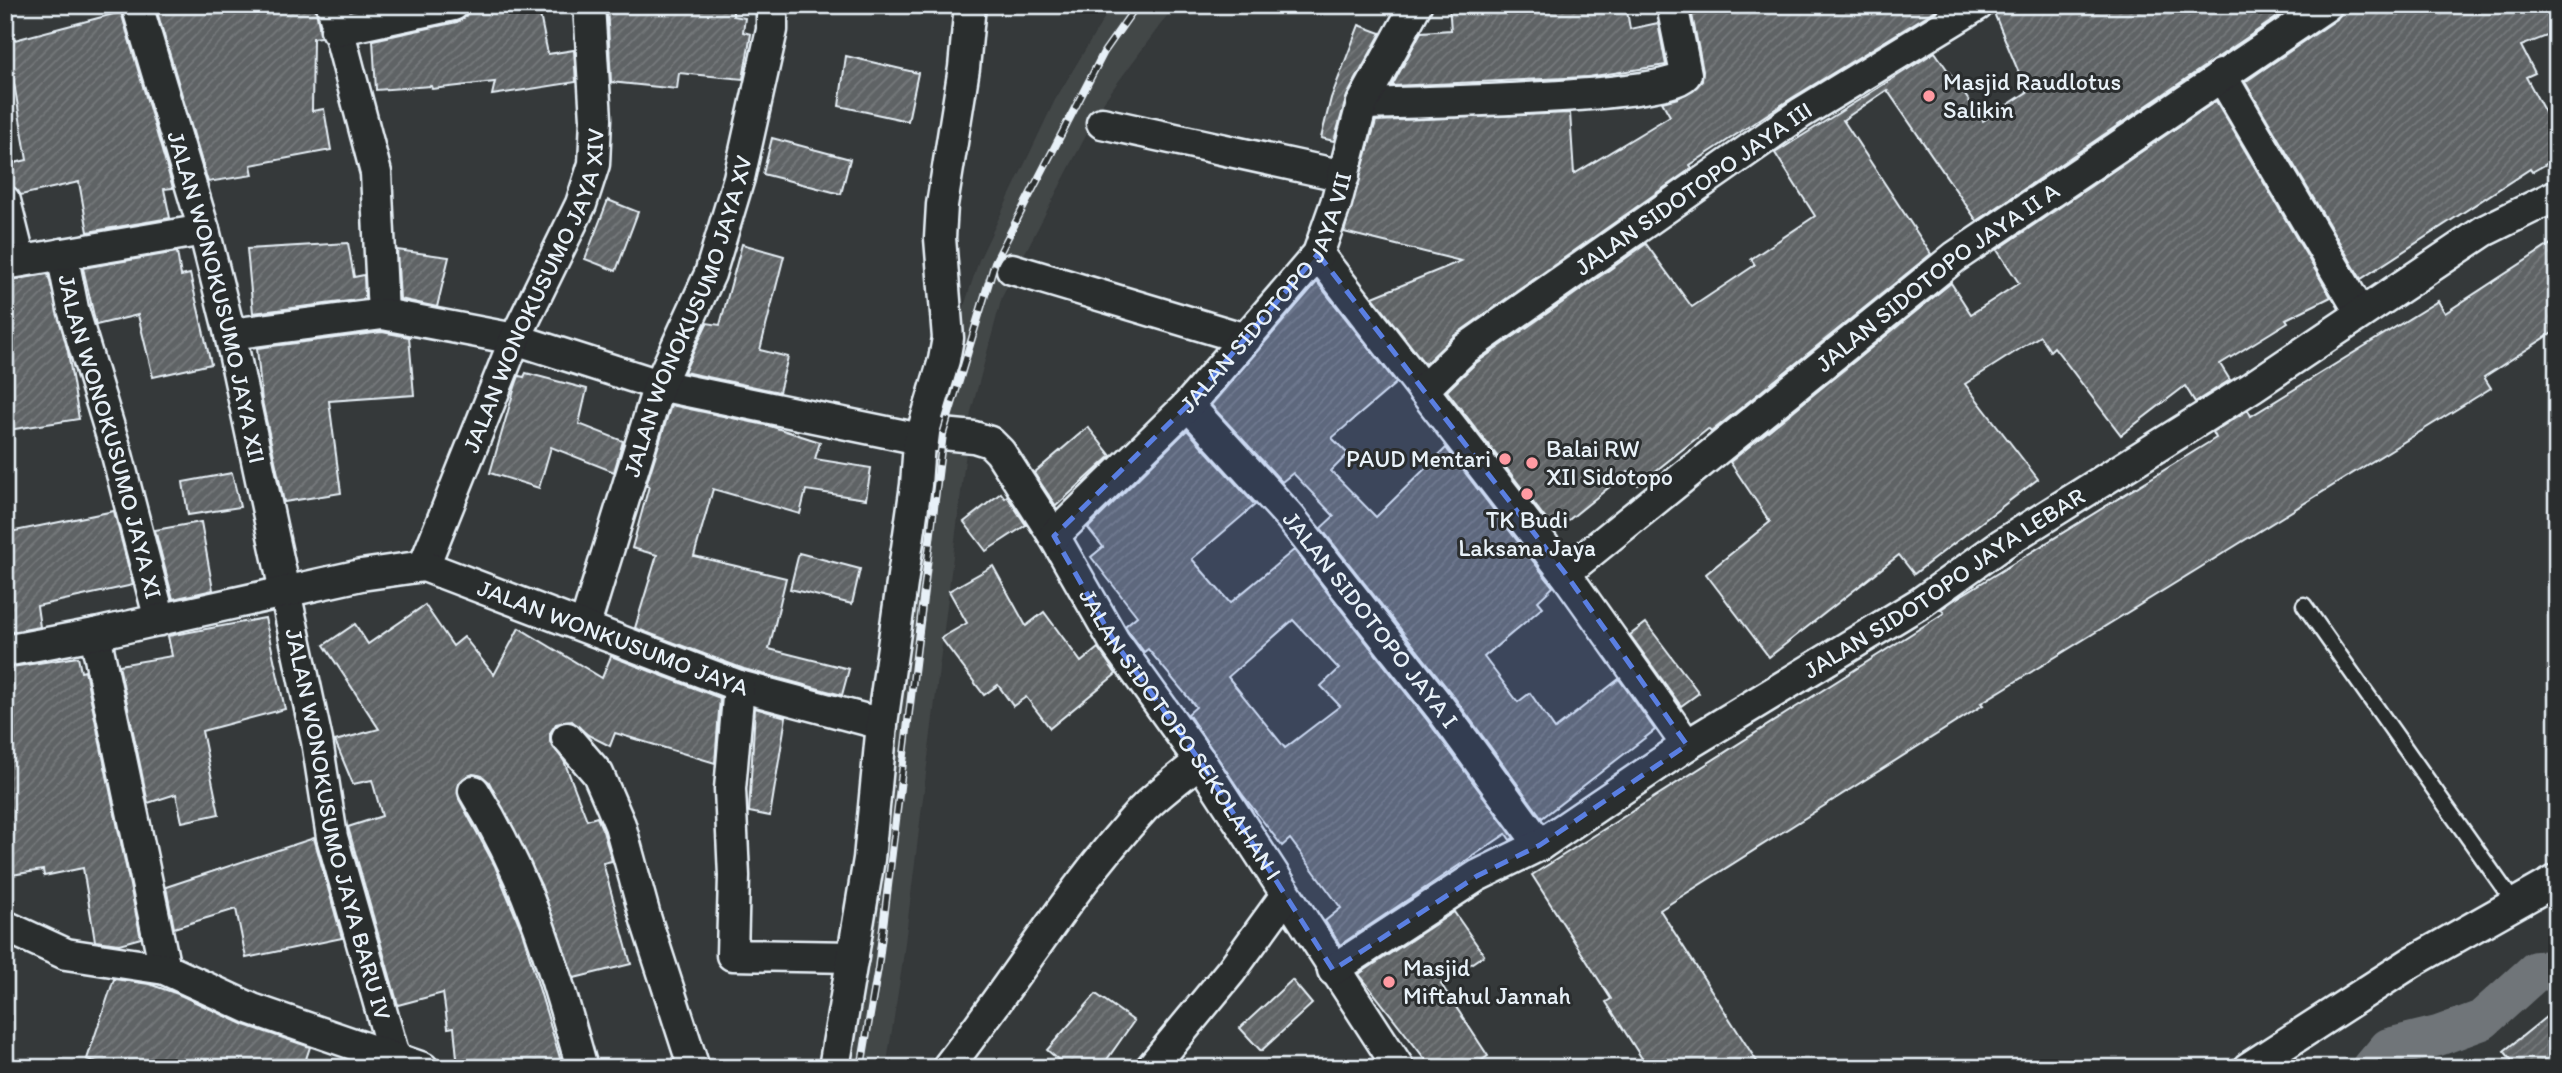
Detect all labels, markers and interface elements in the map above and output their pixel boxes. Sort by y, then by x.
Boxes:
place label: Masjid Raudlotus Salikin [1943,67,2121,124]
marker: Masjid Raudlotus Salikin [1921,88,1937,104]
street label: JALAN SIDOTOPO JAYA III [1569,95,1817,281]
street label: JALAN WONOKUSUMO JAYA XII [161,127,272,466]
street label: JALAN WONOKUSUMO JAYA XIV [456,128,610,457]
street label: JALAN WONOKUSUMO JAYA XV [617,153,758,480]
street label: JALAN SIDOTOPO JAYA VII [1173,168,1358,419]
street label: JALAN SIDOTOPO JAYA II A [1810,176,2065,378]
street label: JALAN WONOKUSUMO JAYA XI [52,272,169,602]
place label: Balai RW XII Sidotopo [1546,434,1673,491]
place label: PAUD Mentari [1346,444,1491,473]
marker: PAUD Mentari [1497,451,1513,467]
marker: Balai RW XII Sidotopo [1524,455,1540,471]
street label: JALAN SIDOTOPO JAYA LEBAR [1798,481,2090,685]
marker: TK Budi Laksana Jaya [1519,486,1535,502]
street label: JALAN SIDOTOPO JAYA I [1277,505,1465,734]
place label: TK Budi Laksana Jaya [1458,505,1596,562]
street label: JALAN WONKUSUMO JAYA [474,573,752,702]
street label: JALAN SIDOTOPO SEKOLAHAN I [1073,583,1288,885]
street label: JALAN WONOKUSUMO JAYA BARU IV [279,625,398,1023]
place label: Masjid Miftahul Jannah [1403,953,1571,1010]
marker: Masjid Miftahul Jannah [1381,974,1397,990]

